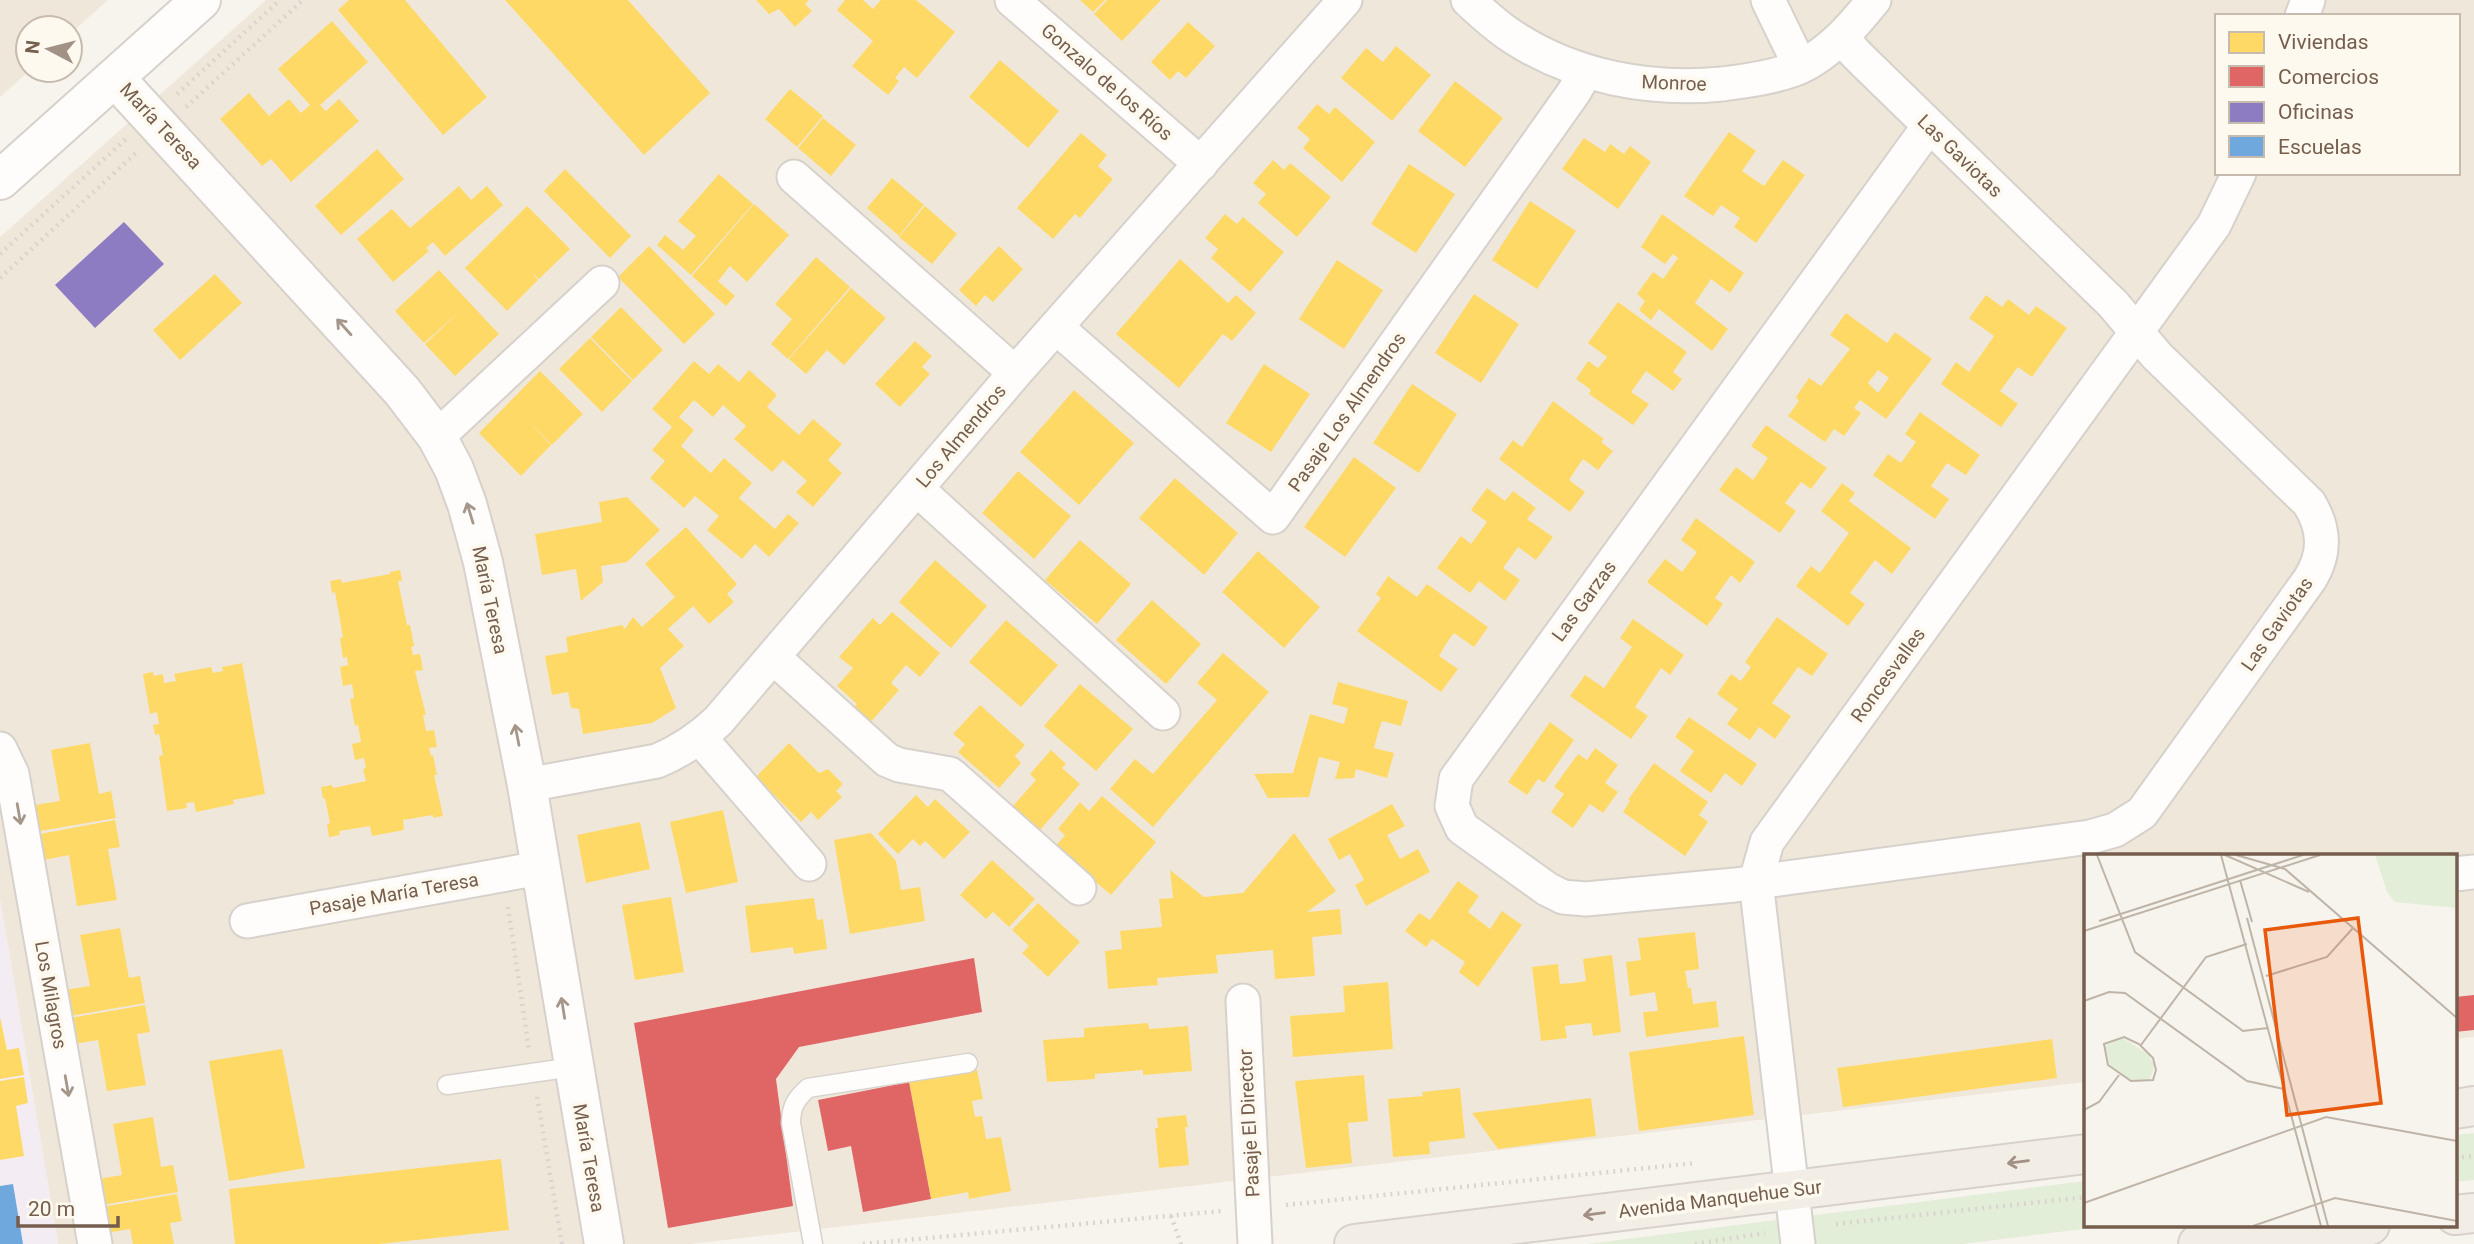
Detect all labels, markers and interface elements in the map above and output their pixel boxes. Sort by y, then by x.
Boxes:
north arrow [14,14,84,84]
legend [2215,14,2460,175]
street label: Gonzalo de los Ríos [1037,19,1177,145]
text: Viviendas [2278,30,2369,54]
text: N [20,39,45,55]
text: Comercios [2278,65,2379,89]
street label: Monroe [1641,70,1707,96]
street label: María Teresa [115,78,207,174]
text: Oficinas [2278,100,2354,124]
street label: Las Gaviotas [1913,110,2007,202]
text: Escuelas [2278,135,2362,159]
one-way arrow [336,318,352,336]
street label: Pasaje Los Almendros [1283,328,1411,496]
street label: Los Almendros [911,380,1011,492]
one-way arrow [462,502,475,524]
street label: María Teresa [467,544,513,656]
street label: Las Garzas [1547,556,1621,646]
street label: Las Gaviotas [2236,573,2318,675]
street label: Roncesvalles [1846,623,1930,727]
one-way arrow [509,724,523,747]
one-way arrow [12,802,26,825]
inset map [2084,854,2456,1226]
street label: Pasaje María Teresa [308,868,480,920]
street label: Los Milagros [30,939,72,1051]
one-way arrow [556,997,569,1020]
street label: Pasaje El Director [1234,1048,1264,1198]
one-way arrow [61,1074,74,1097]
street label: María Teresa [568,1102,610,1214]
one-way arrow [2007,1156,2030,1169]
street label: Avenida Manquehue Sur [1617,1175,1824,1223]
scale bar [18,1184,117,1228]
text: 20 m [28,1197,75,1221]
one-way arrow [1583,1208,1605,1221]

